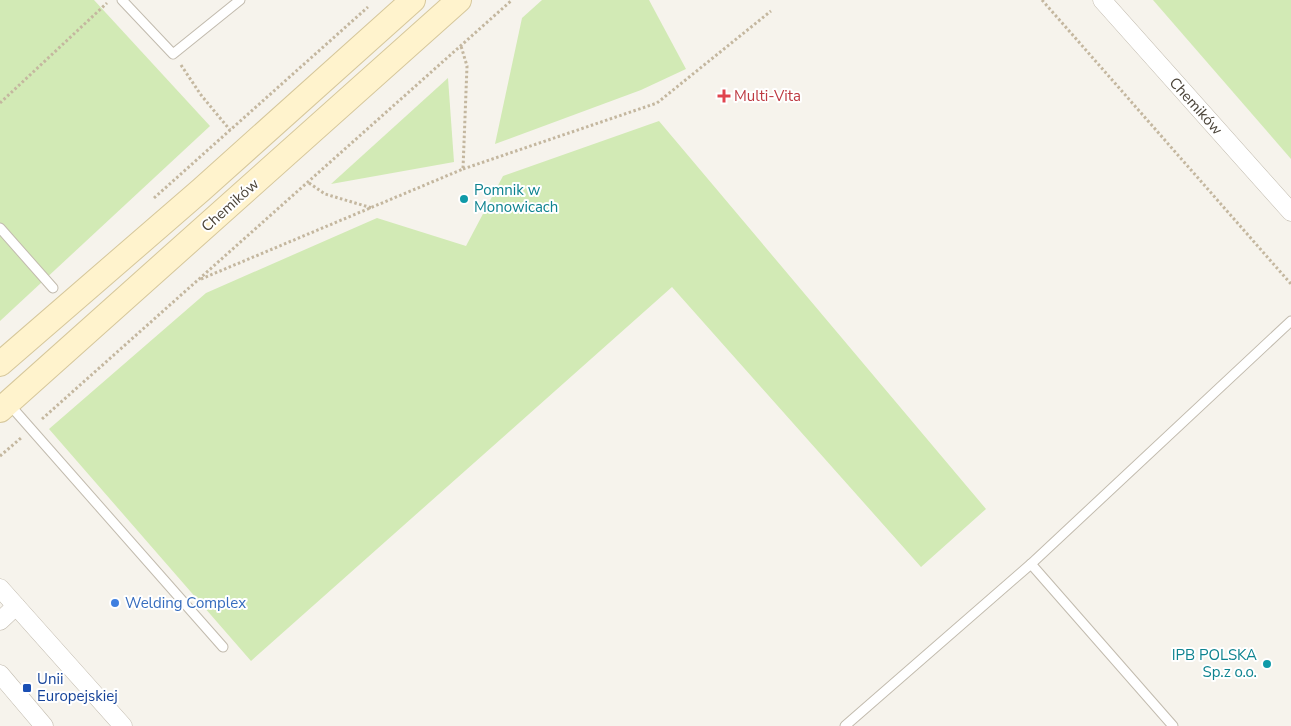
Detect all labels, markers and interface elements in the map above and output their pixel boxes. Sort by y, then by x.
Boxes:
street label: Chemików [1165,73,1227,139]
place label: Multi-Vita [734,86,801,106]
marker: Multi-Vita [718,90,730,102]
street label: Chemików [197,174,263,236]
place label: Pomnik w Monowicach [474,180,558,217]
marker: Pomnik w Monowicach [458,193,470,205]
place label: Welding Complex [125,593,246,613]
marker: Welding Complex [109,597,121,609]
place label: IPB POLSKA Sp.z o.o. [1172,645,1257,682]
marker: IPB POLSKA Sp.z o.o. [1261,658,1273,670]
place label: Unii Europejskiej [37,669,118,706]
marker: Unii Europejskiej [21,682,33,694]

